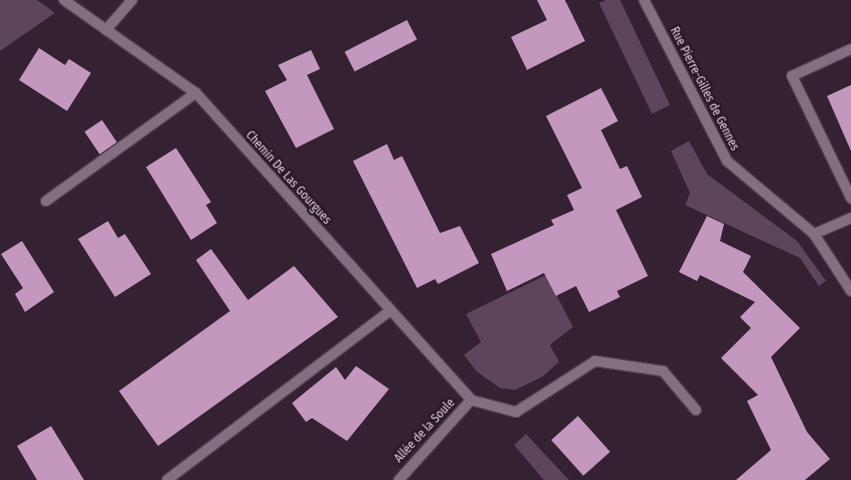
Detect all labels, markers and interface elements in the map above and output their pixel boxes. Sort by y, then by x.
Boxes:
street label: Rue Pierre-Gilles de Gennes [667,25,741,153]
street label: Chemin De Las Gourgues [242,128,334,228]
street label: Allée de la Soule [392,396,458,466]

